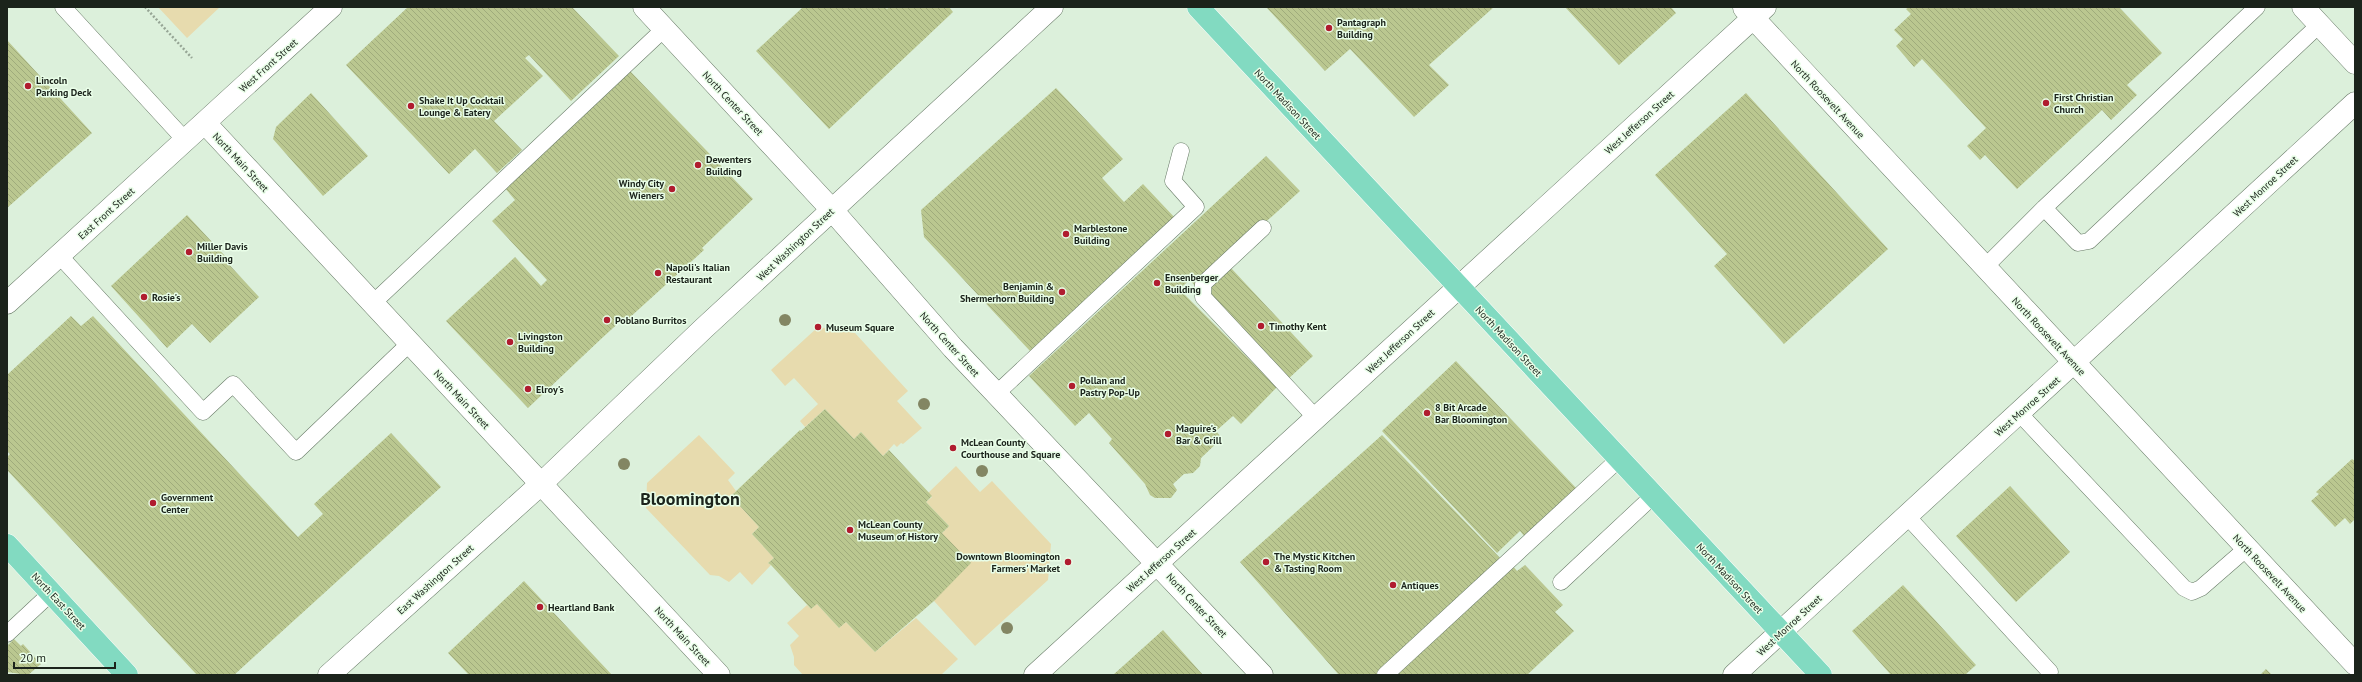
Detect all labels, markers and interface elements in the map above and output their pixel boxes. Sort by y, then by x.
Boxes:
place label: Pantagraph Building [1337,16,1386,41]
marker: Pantagraph Building [1324,23,1334,33]
street label: West Front Street [236,35,301,95]
street label: North Roosevelt Avenue [1788,58,1867,141]
street label: North Madison Street [1252,66,1324,143]
street label: North Center Street [700,68,766,139]
place label: Lincoln Parking Deck [36,74,92,99]
marker: Lincoln Parking Deck [23,81,33,91]
street label: West Jefferson Street [1602,87,1677,157]
place label: First Christian Church [2054,91,2113,116]
place label: Shake It Up Cocktail Lounge & Eatery [419,94,504,119]
marker: First Christian Church [2041,98,2051,108]
marker: Shake It Up Cocktail Lounge & Eatery [406,101,416,111]
street label: North Main Street [210,130,272,195]
place label: Dewenters Building [706,153,751,178]
street label: West Monroe Street [2230,153,2301,220]
marker: Dewenters Building [693,160,703,170]
place label: Windy City Wieners [619,177,664,202]
street label: East Front Street [75,184,138,242]
marker: Windy City Wieners [667,184,677,194]
street label: West Washington Street [754,205,837,284]
place label: Marblestone Building [1074,222,1127,247]
marker: Marblestone Building [1061,229,1071,239]
place label: Miller Davis Building [197,240,248,265]
marker: Miller Davis Building [184,247,194,257]
place label: Napoli's Italian Restaurant [666,261,730,286]
marker: Napoli's Italian Restaurant [653,268,663,278]
place label: Ensenberger Building [1165,271,1219,296]
marker: Ensenberger Building [1152,278,1162,288]
place label: Benjamin & Shermerhorn Building [960,280,1054,305]
marker: Benjamin & Shermerhorn Building [1057,287,1067,297]
place label: Rosie's [152,291,180,304]
marker: Rosie's [139,292,149,302]
street label: North Roosevelt Avenue [2009,295,2088,378]
street label: North Madison Street [1473,303,1545,380]
street label: West Jefferson Street [1363,306,1438,377]
street label: North Center Street [917,309,983,380]
place label: Poblano Burritos [615,314,686,327]
marker: Poblano Burritos [602,315,612,325]
place label: Timothy Kent [1269,320,1327,333]
place label: Museum Square [826,321,894,334]
marker: Timothy Kent [1256,321,1266,331]
marker: Museum Square [813,322,823,332]
place label: Livingston Building [518,330,563,355]
marker: Livingston Building [505,337,515,347]
street label: North Main Street [431,367,493,432]
street label: West Monroe Street [1992,373,2063,439]
place label: Pollan and Pastry Pop-Up [1080,374,1141,399]
marker: Pollan and Pastry Pop-Up [1067,381,1077,391]
place label: Elroy's [536,383,564,396]
marker: Elroy's [523,384,533,394]
place label: 8 Bit Arcade Bar Bloomington [1435,401,1507,426]
marker: 8 Bit Arcade Bar Bloomington [1422,408,1432,418]
place label: Maguire's Bar & Grill [1176,422,1222,447]
marker: Maguire's Bar & Grill [1163,429,1173,439]
place label: McLean County Courthouse and Square [961,436,1060,461]
marker: McLean County Courthouse and Square [948,443,958,453]
district label: Bloomington [640,487,740,510]
place label: Government Center [161,491,214,516]
marker: Government Center [148,498,158,508]
place label: McLean County Museum of History [858,518,938,543]
marker: McLean County Museum of History [845,525,855,535]
street label: West Jefferson Street [1124,525,1199,595]
street label: North Roosevelt Avenue [2230,532,2309,615]
street label: North Madison Street [1694,540,1766,617]
street label: East Washington Street [394,541,477,617]
place label: Downtown Bloomington Farmers' Market [956,550,1061,575]
place label: The Mystic Kitchen & Tasting Room [1274,550,1355,575]
marker: Downtown Bloomington Farmers' Market [1063,557,1073,567]
marker: The Mystic Kitchen & Tasting Room [1261,557,1271,567]
street label: North East Street [29,570,89,633]
street label: North Center Street [1164,570,1230,641]
place label: Antiques [1401,579,1439,592]
marker: Antiques [1388,580,1398,590]
street label: West Monroe Street [1754,592,1825,659]
place label: Heartland Bank [548,601,614,614]
marker: Heartland Bank [535,602,545,612]
street label: North Main Street [652,604,714,669]
scale bar [14,644,115,670]
text: 20 m [20,650,46,665]

